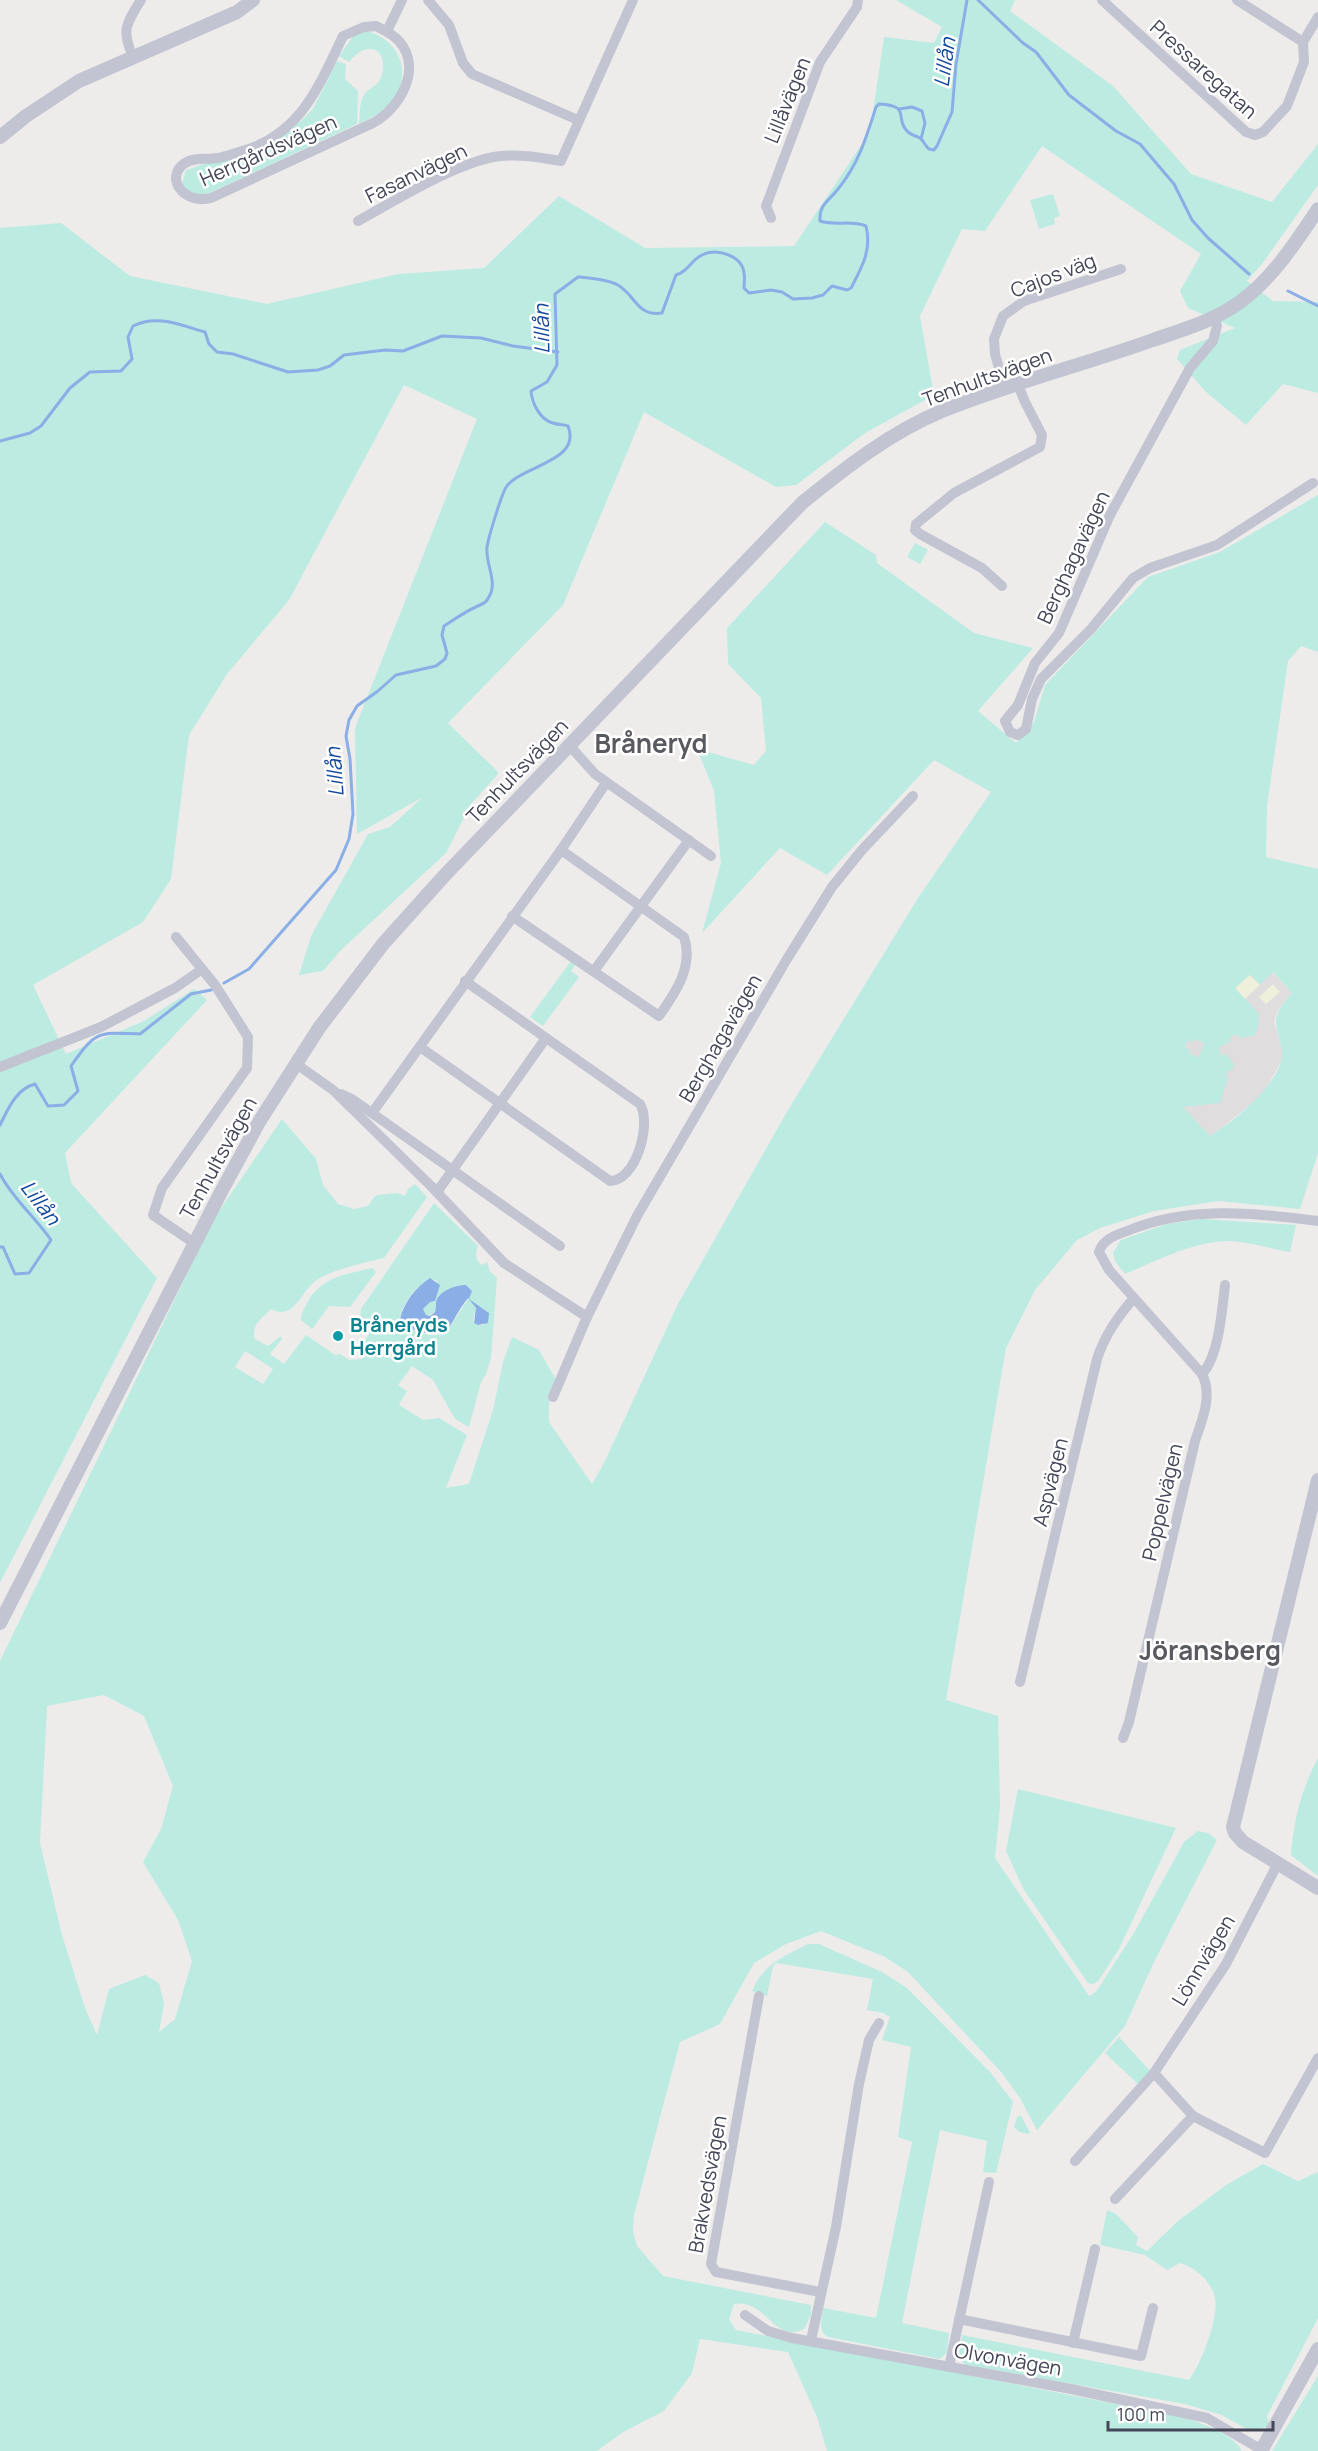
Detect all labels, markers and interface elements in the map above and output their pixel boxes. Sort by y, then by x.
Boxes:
street label: Pressaregatan [1145,14,1263,124]
water label: Lillån [927,34,962,88]
street label: Lillåvägen [757,53,817,147]
street label: Herrgårdsvägen [195,108,341,192]
street label: Fasanvägen [361,137,471,209]
street label: Cajos väg [1007,246,1099,304]
water label: Lillån [527,302,555,354]
street label: Tenhultsvägen [919,341,1055,413]
street label: Berghagavägen [1030,486,1116,628]
street label: Tenhultsvägen [460,713,574,829]
district label: Bråneryd [594,725,708,761]
water label: Lillån [318,745,350,798]
street label: Berghagavägen [672,969,768,1107]
street label: Tenhultsvägen [173,1092,263,1224]
water label: Lillån [15,1174,68,1231]
place label: Bråneryds Herrgård [350,1311,448,1361]
marker: Bråneryds Herrgård [331,1329,345,1343]
street label: Aspvägen [1026,1435,1074,1529]
street label: Poppelvägen [1135,1441,1189,1563]
district label: Jöransberg [1139,1632,1281,1668]
street label: Lönnvägen [1165,1910,1241,2010]
street label: Brakvedsvägen [682,2113,732,2255]
street label: Olvonvägen [952,2336,1064,2382]
scale bar [1108,2394,1273,2432]
text: 100 m [1117,2402,1165,2426]

